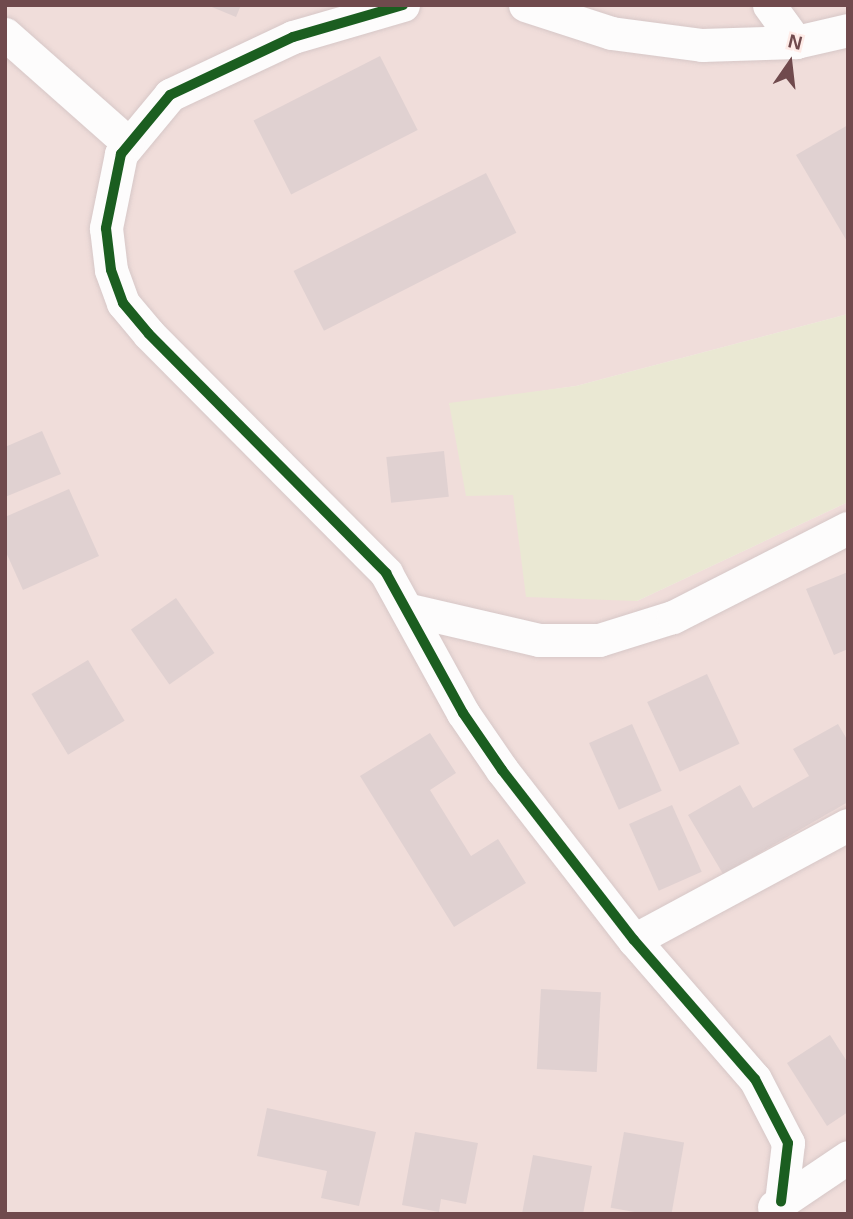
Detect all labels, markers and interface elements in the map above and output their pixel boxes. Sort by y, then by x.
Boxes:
north arrow [755,28,825,98]
text: N [786,30,804,54]

